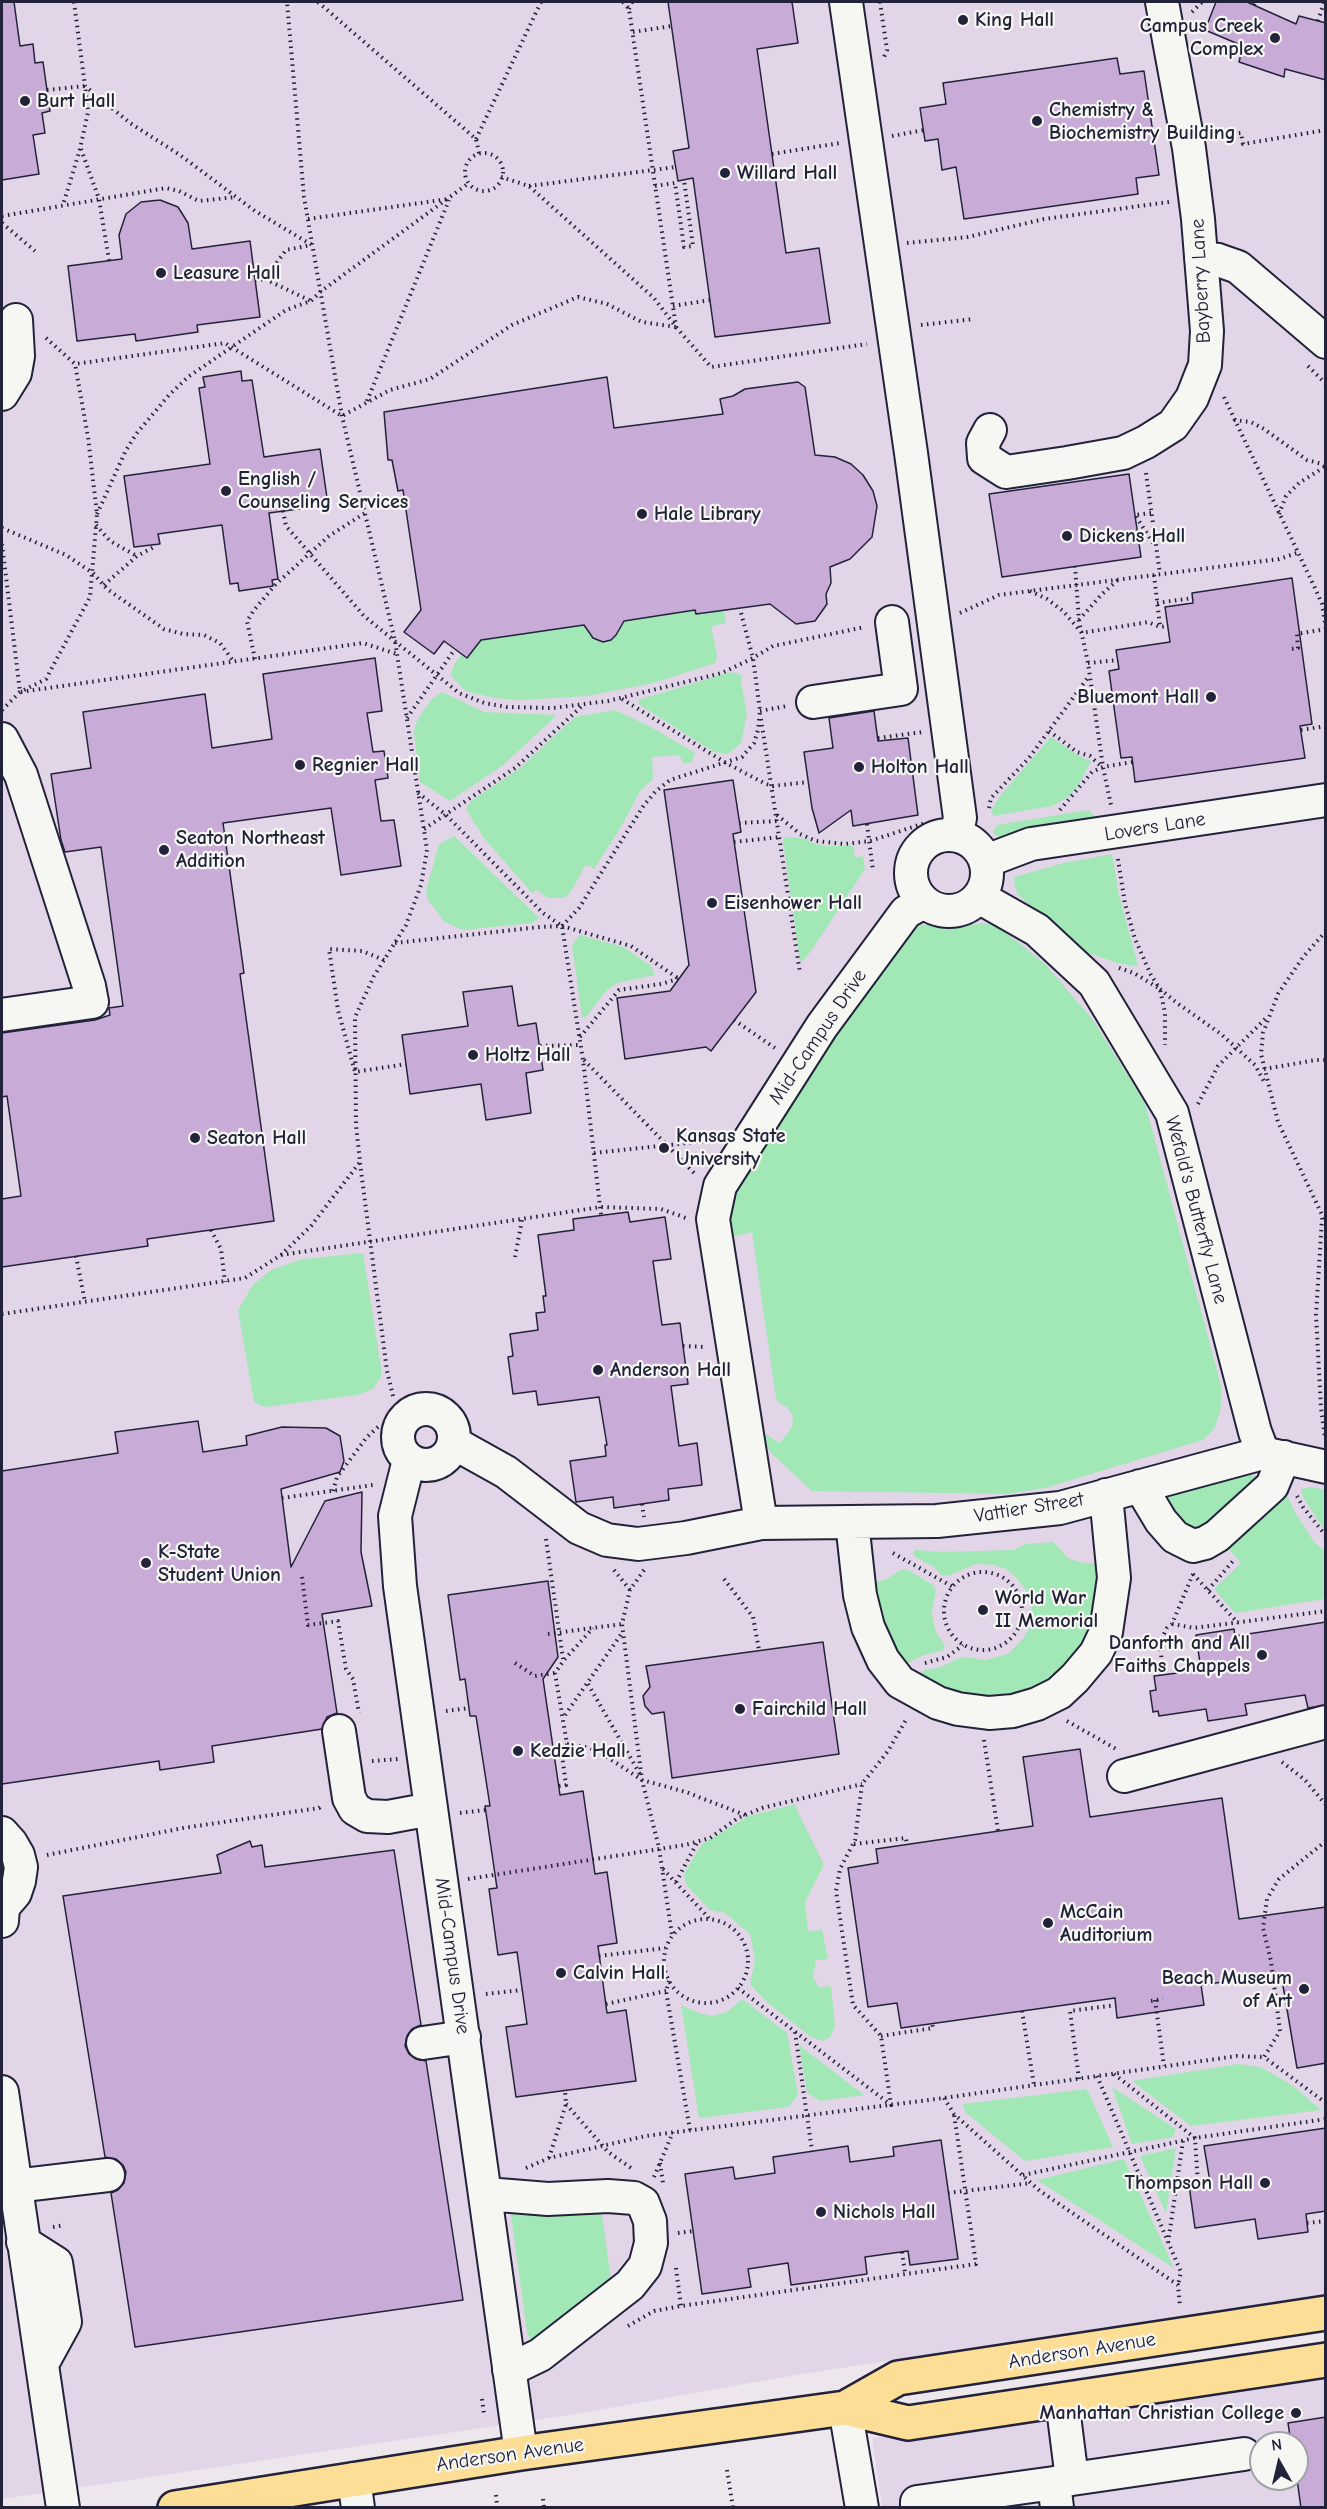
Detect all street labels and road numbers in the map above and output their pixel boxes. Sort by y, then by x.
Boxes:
street label: Bayberry Lane [1186,218,1216,344]
street label: Lovers Lane [1103,807,1207,847]
street label: Mid-Campus Drive [764,965,872,1109]
street label: Wefald's Butterfly Lane [1159,1113,1233,1307]
street label: Vattier Street [973,1487,1085,1529]
street label: Mid-Campus Drive [429,1876,475,2036]
street label: Anderson Avenue [1007,2328,1157,2374]
street label: Anderson Avenue [435,2433,585,2477]

